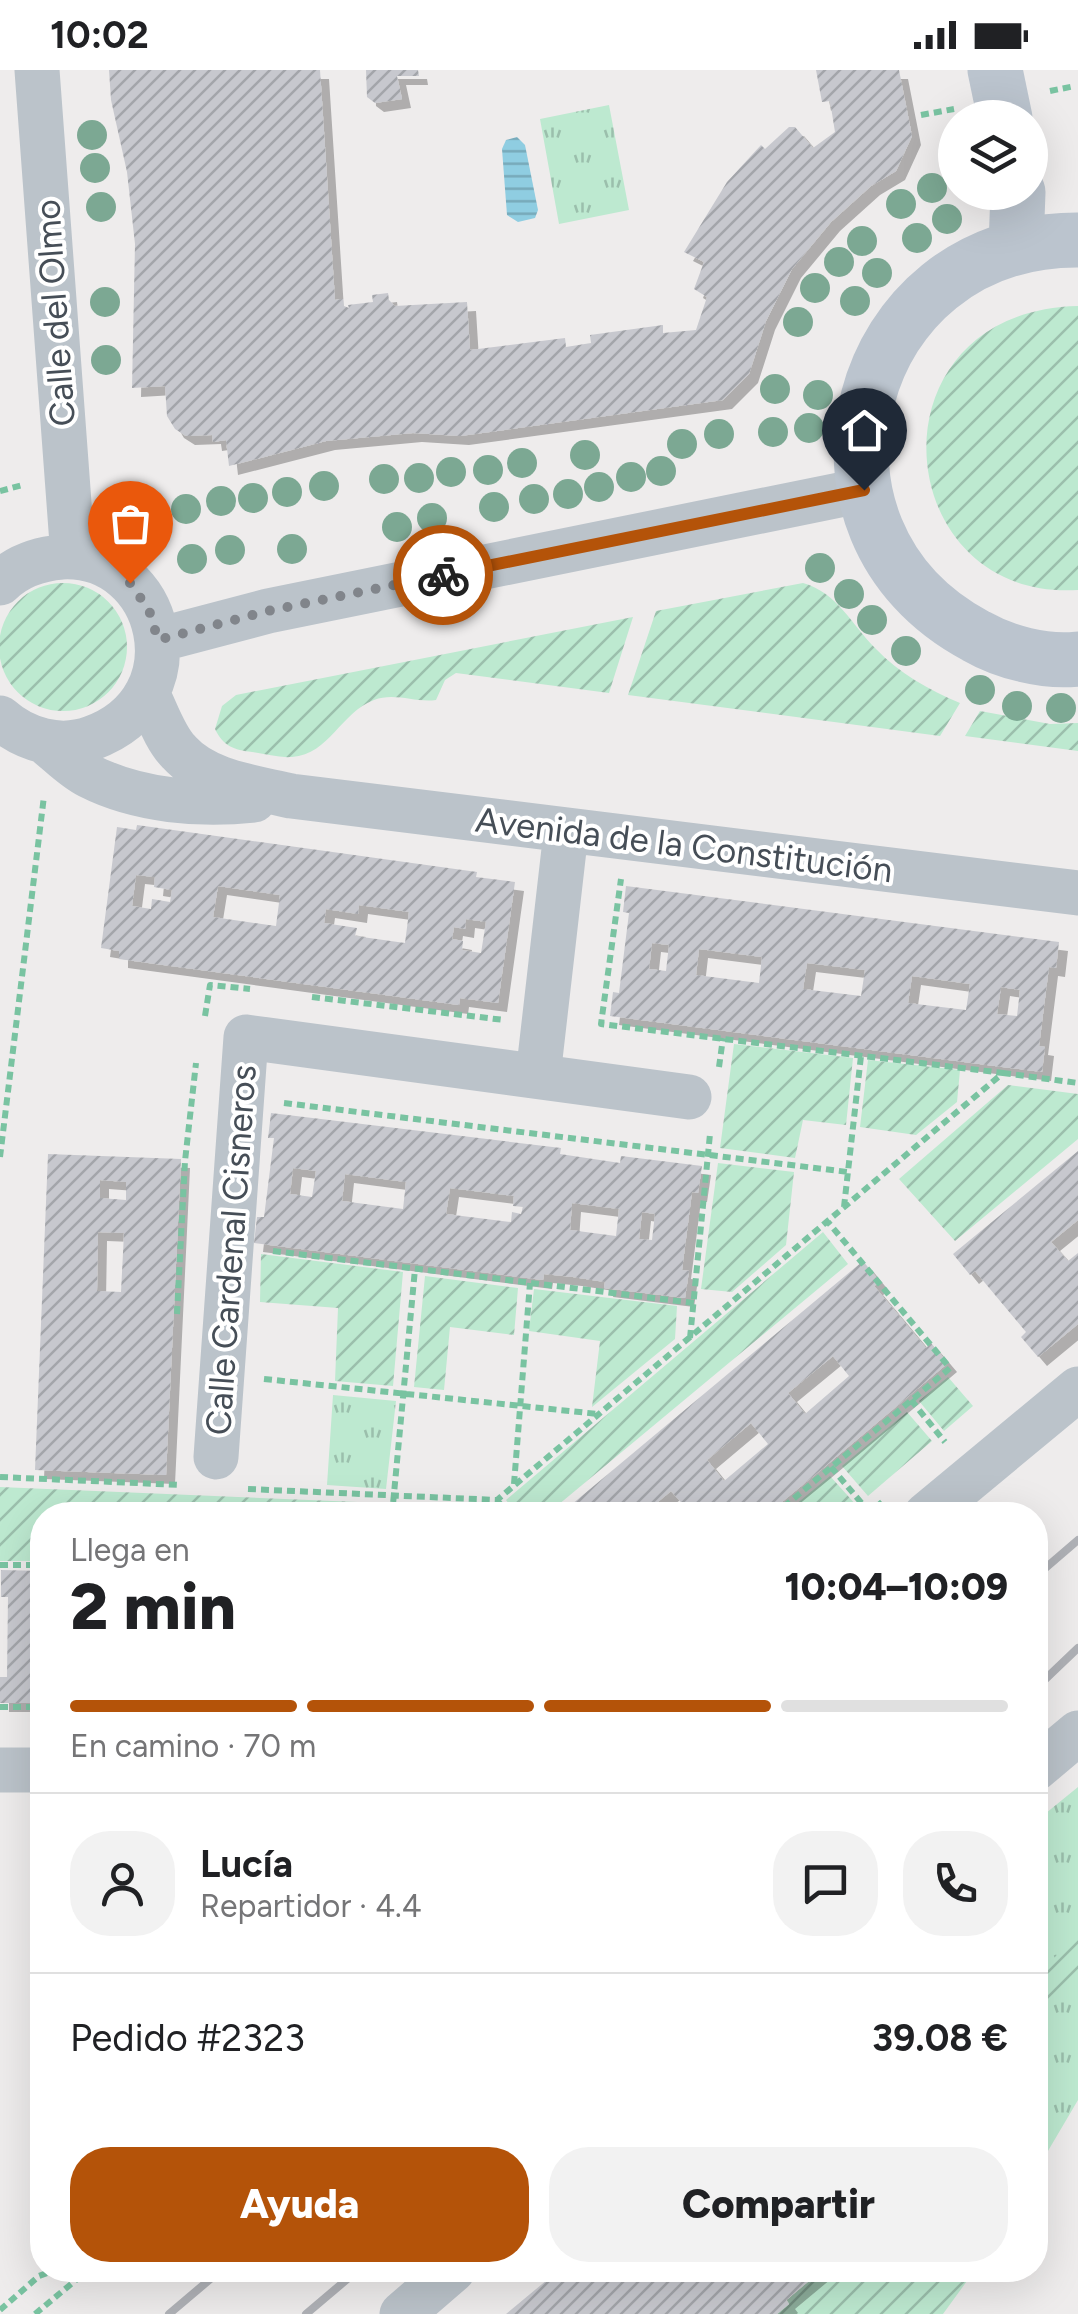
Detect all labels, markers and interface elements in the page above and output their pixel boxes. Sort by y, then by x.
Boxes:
text: 10:02 [50,12,149,58]
map controls [938,100,1048,210]
button: layers [938,100,1048,210]
street label: Calle del Olmo [26,198,84,428]
pin [822,388,907,491]
icon: home [837,403,892,458]
pin [88,481,173,584]
icon: bag [103,496,158,551]
courier [393,525,493,625]
icon: bike [416,548,471,603]
street label: Avenida de la Constitución [473,799,895,891]
street label: Calle Cardenal Cisneros [197,1063,265,1437]
text: Llega en [70,1531,190,1569]
text: 10:04–10:09 [784,1564,1008,1610]
text: 2 min [70,1567,236,1645]
text: En camino · 70 m [70,1727,316,1765]
button: person [70,1831,175,1936]
button: chat [773,1831,878,1936]
button: phone [903,1831,1008,1936]
text: Lucía [200,1841,293,1887]
text: Repartidor · 4.4 [200,1887,422,1925]
text: Pedido #2323 [70,2015,305,2061]
text: 39.08 € [872,2015,1008,2061]
button: Ayuda [70,2147,529,2262]
button: Compartir [549,2147,1008,2262]

